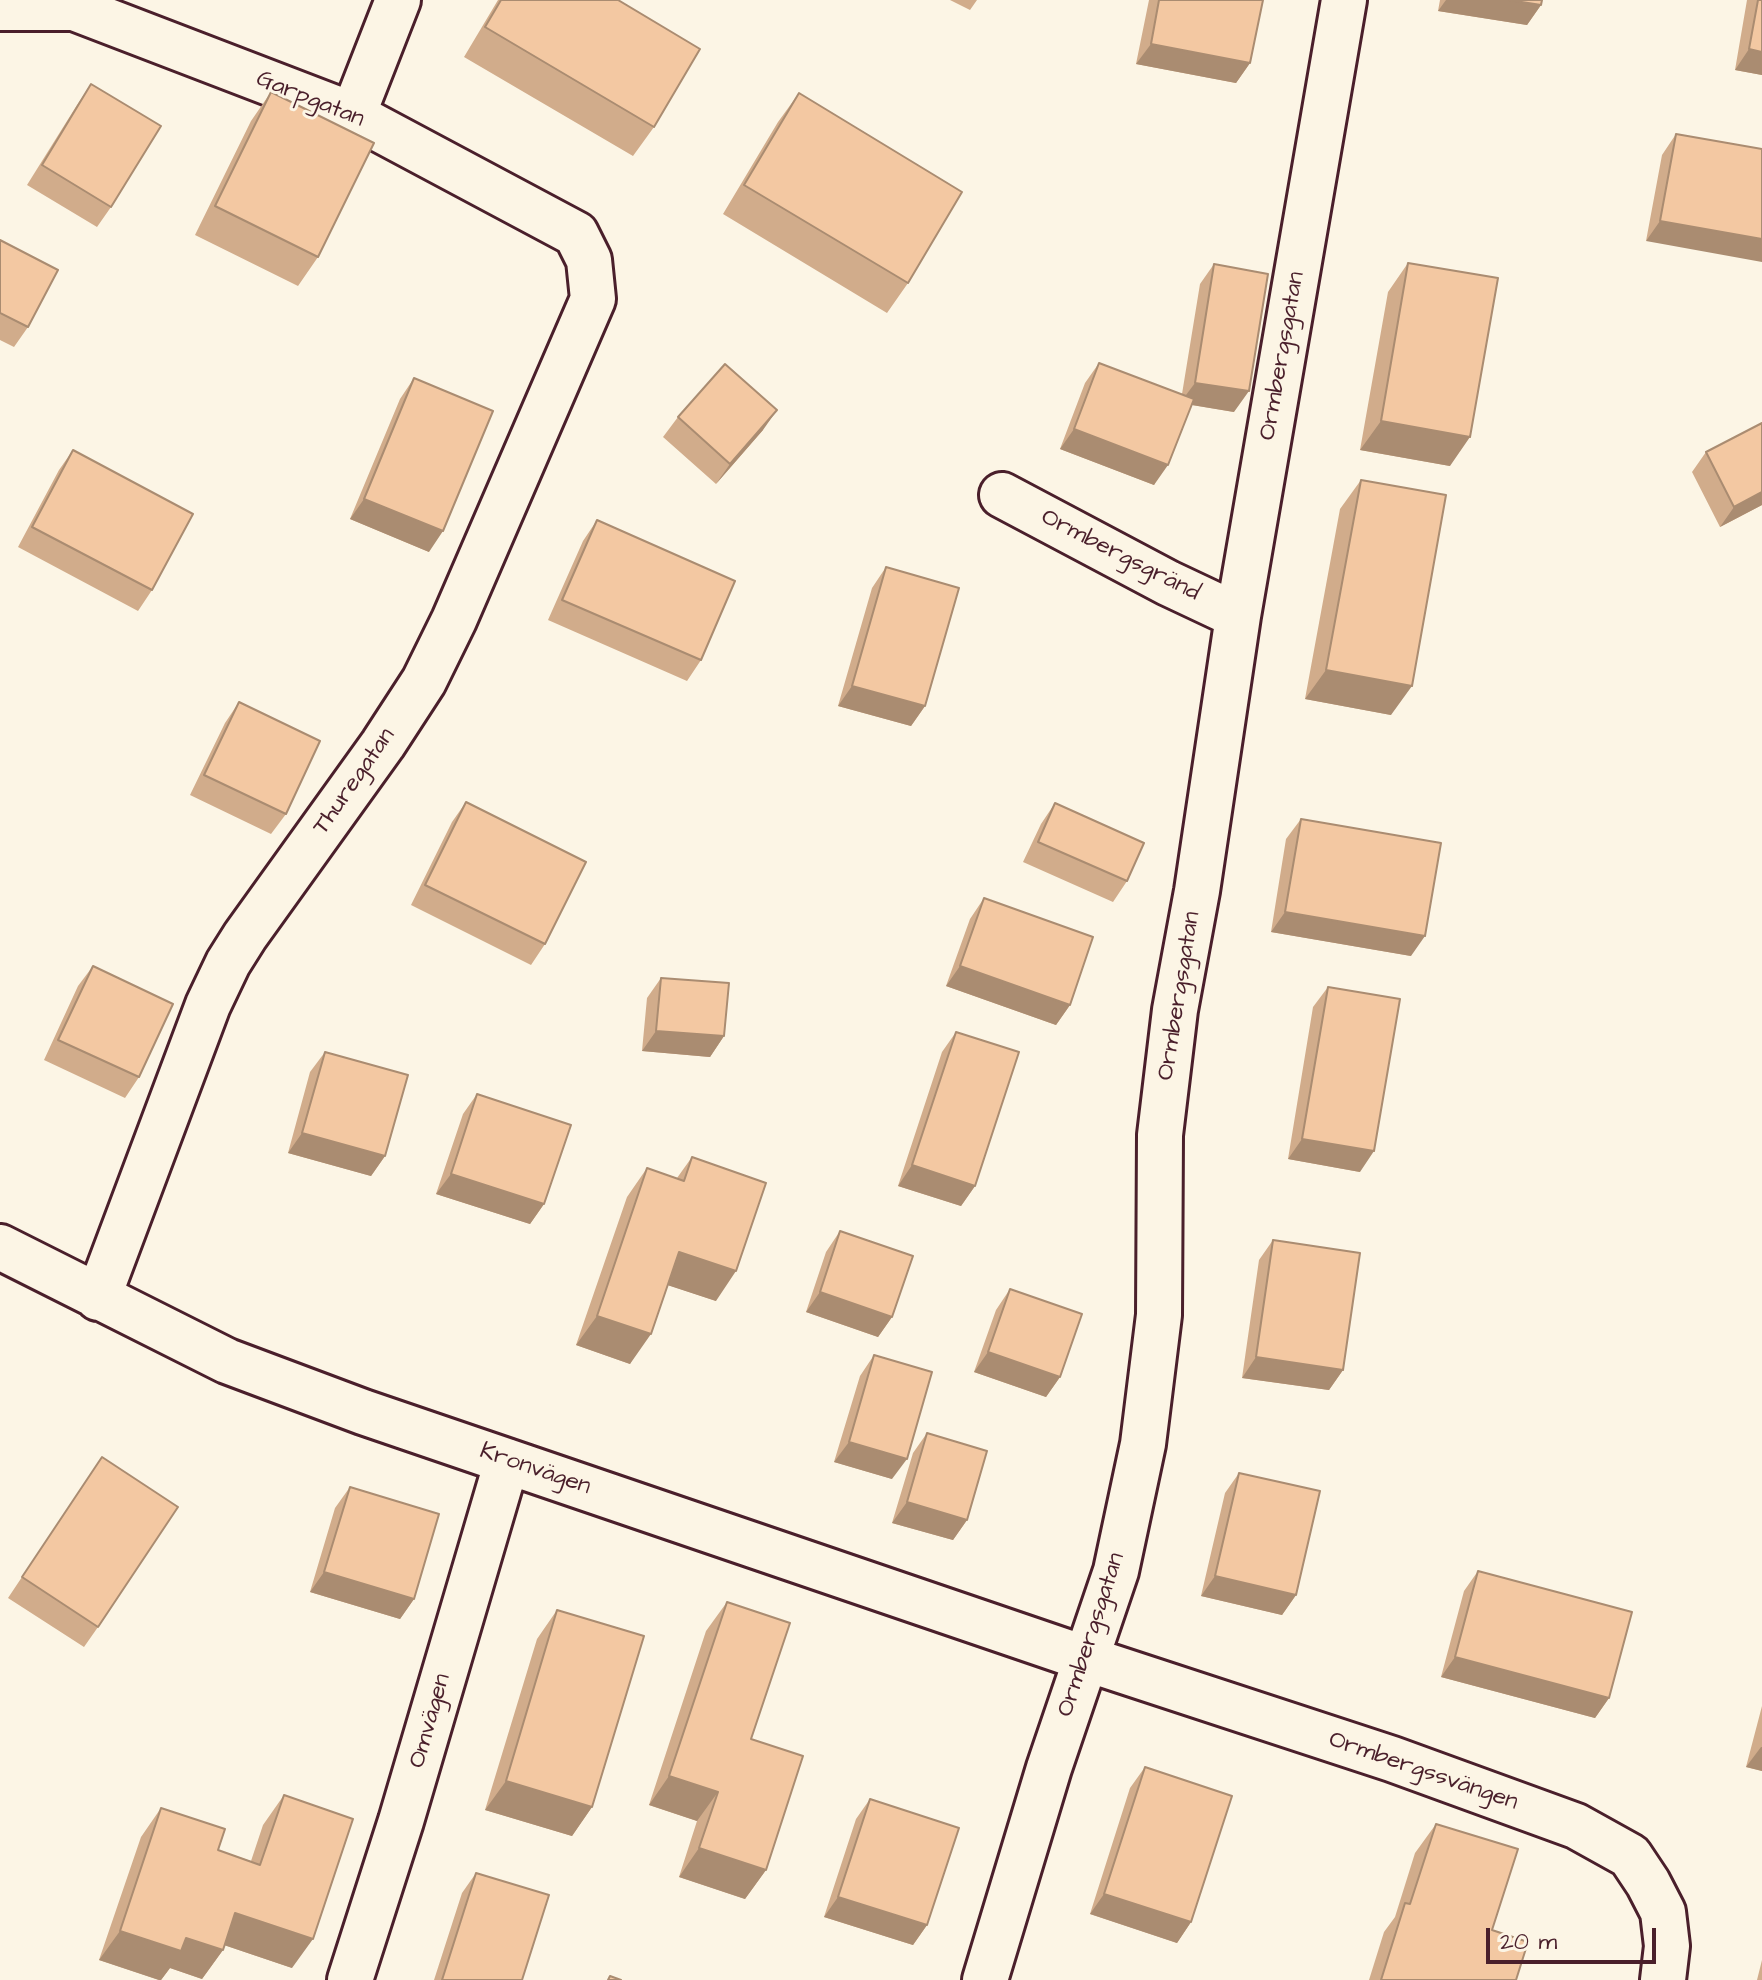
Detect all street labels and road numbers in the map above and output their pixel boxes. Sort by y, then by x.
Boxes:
street label: Garpgatan [252,65,368,135]
street label: Ormbergsgatan [1254,269,1312,443]
street label: Ormbergsgränd [1036,504,1204,608]
street label: Thuregatan [308,723,402,841]
street label: Ormbergsgatan [1152,909,1208,1083]
street label: Kronvägen [476,1438,594,1502]
street label: Ormbergsgatan [1052,1549,1132,1721]
street label: Omvägen [404,1671,458,1771]
street label: Ormbergssvängen [1325,1726,1521,1818]

